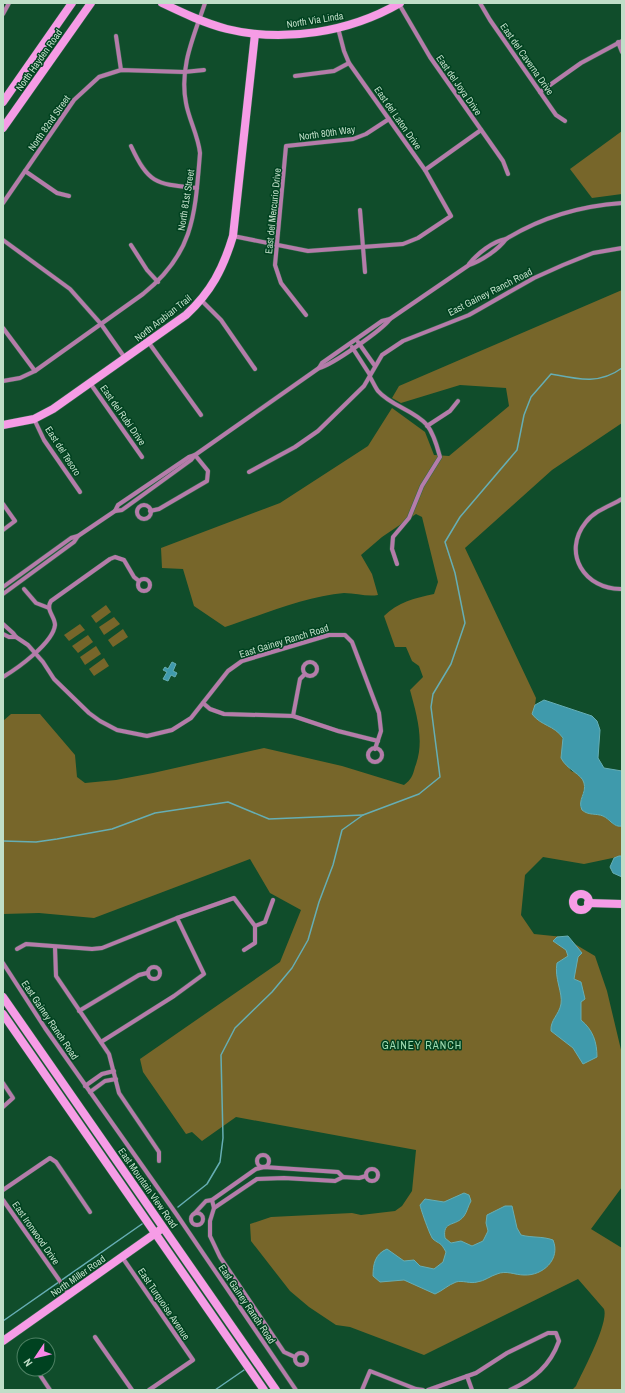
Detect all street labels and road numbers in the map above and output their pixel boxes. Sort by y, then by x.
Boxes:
street label: North Via Linda [286,9,345,31]
street label: East del Caverna Drive [497,21,557,98]
street label: North Hayden Road [13,27,65,93]
street label: East del Joya Drive [433,52,485,118]
street label: East del Laton Drive [371,84,425,153]
street label: North 82nd Street [25,92,73,153]
street label: North 80th Way [298,122,357,143]
street label: East del Mercurio Drive [262,167,284,255]
street label: North 81st Street [175,168,197,232]
street label: East Gainey Ranch Road [446,265,534,319]
street label: North Arabian Trail [132,292,194,344]
street label: East del Rubi Drive [97,382,149,448]
street label: East del Tesoro [42,424,84,479]
street label: East Gainey Ranch Road [238,621,330,661]
street label: East Gainey Ranch Road [19,978,81,1062]
street label: East Mountain View Road [115,1145,181,1231]
street label: East Ironwood Drive [9,1199,63,1268]
street label: North Miller Road [48,1252,108,1300]
street label: East Gainey Ranch Road [216,1262,278,1346]
street label: East Turquoise Avenue [135,1265,193,1343]

